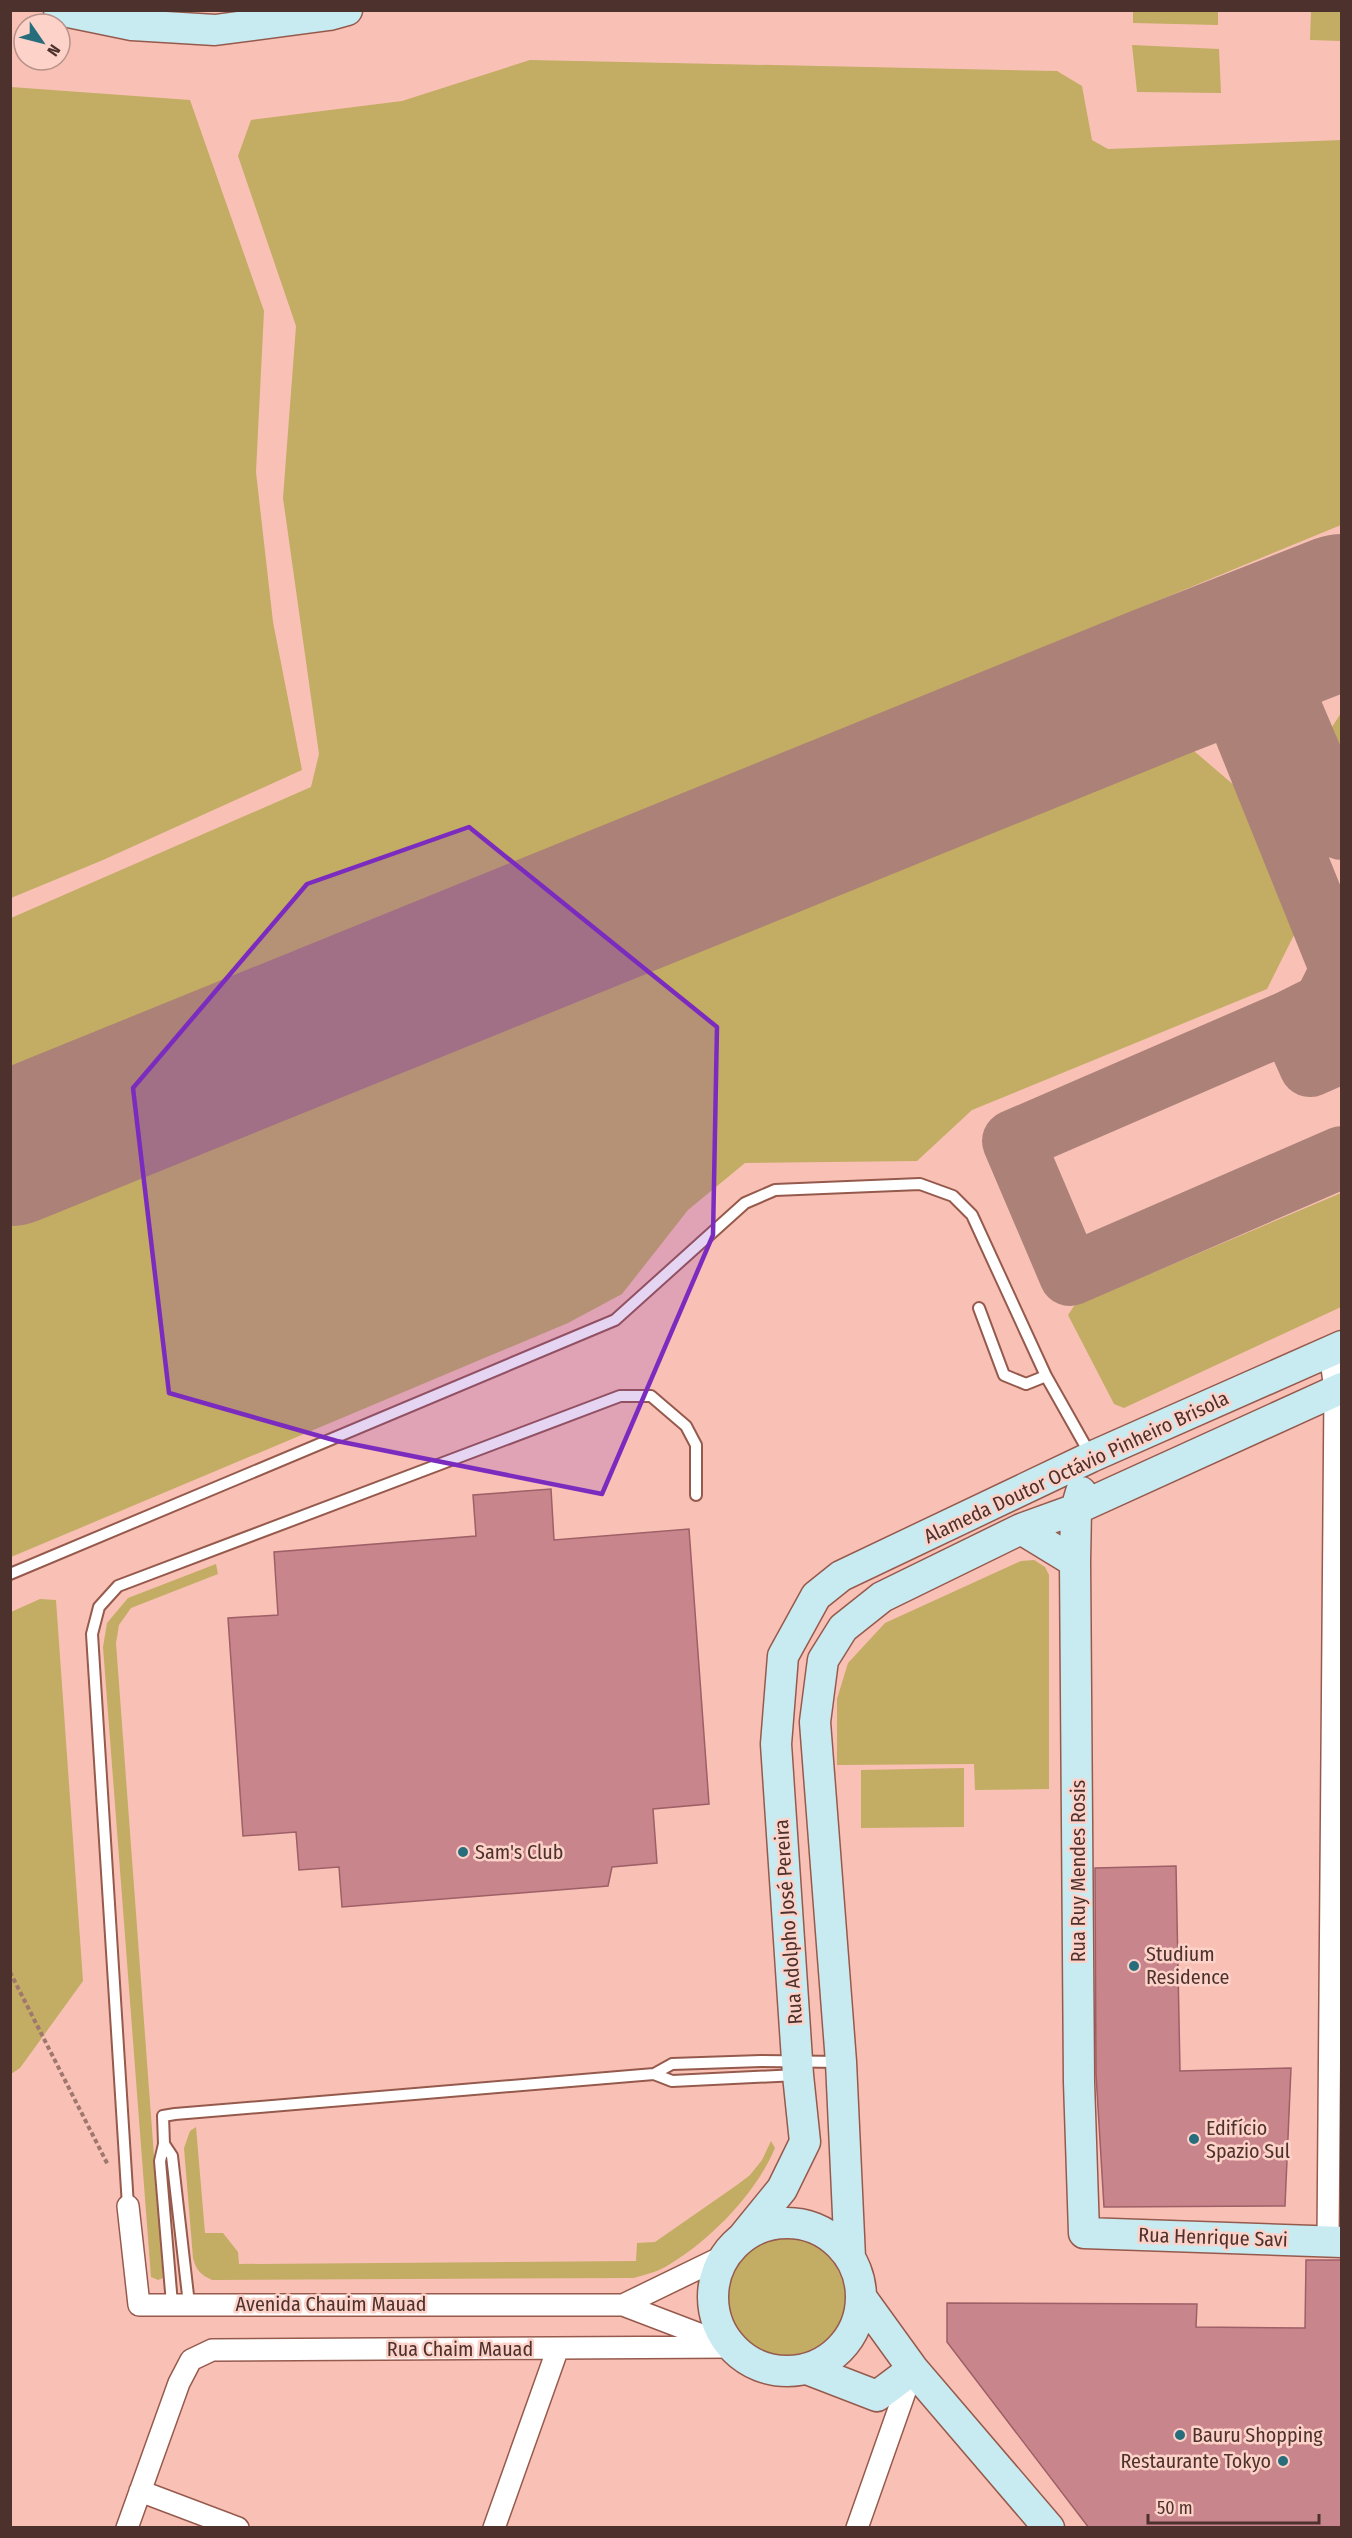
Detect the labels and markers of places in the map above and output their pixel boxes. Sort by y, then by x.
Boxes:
place label: Sam's Club [475,1840,563,1864]
marker: Sam's Club [456,1845,470,1859]
place label: Studium Residence [1146,1942,1229,1989]
marker: Studium Residence [1127,1959,1141,1973]
place label: Edifício Spazio Sul [1206,2116,1290,2163]
marker: Edifício Spazio Sul [1187,2132,1201,2146]
place label: Bauru Shopping [1192,2423,1323,2447]
marker: Bauru Shopping [1173,2428,1187,2442]
place label: Restaurante Tokyo [1120,2449,1271,2473]
marker: Restaurante Tokyo [1276,2454,1290,2468]

